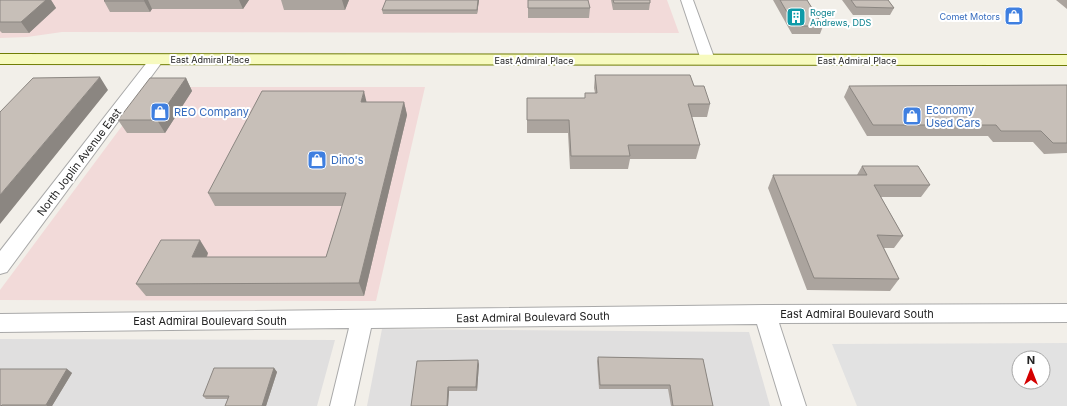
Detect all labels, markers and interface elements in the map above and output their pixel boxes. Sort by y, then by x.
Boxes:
shop icon: Comet Motors [1003,5,1025,27]
building icon: Roger Andrews, DDS [785,6,807,28]
place label: Roger Andrews, DDS [810,7,872,28]
place label: Comet Motors [940,11,1000,22]
street label: East Admiral Place [171,54,250,65]
street label: East Admiral Place [495,55,574,66]
street label: East Admiral Place [818,55,897,66]
shop icon: REO Company [149,101,171,123]
place label: Economy Used Cars [926,103,981,130]
street label: North Joplin Avenue East [34,105,124,218]
place label: REO Company [174,105,249,119]
shop icon: Economy Used Cars [901,105,923,127]
shop icon: Dino's [306,149,328,171]
place label: Dino's [331,153,364,167]
street label: East Admiral Boulevard South [780,307,934,321]
street label: East Admiral Boulevard South [456,309,610,325]
street label: East Admiral Boulevard South [133,314,287,328]
north arrow [1011,350,1051,390]
text: N [1027,353,1035,367]

